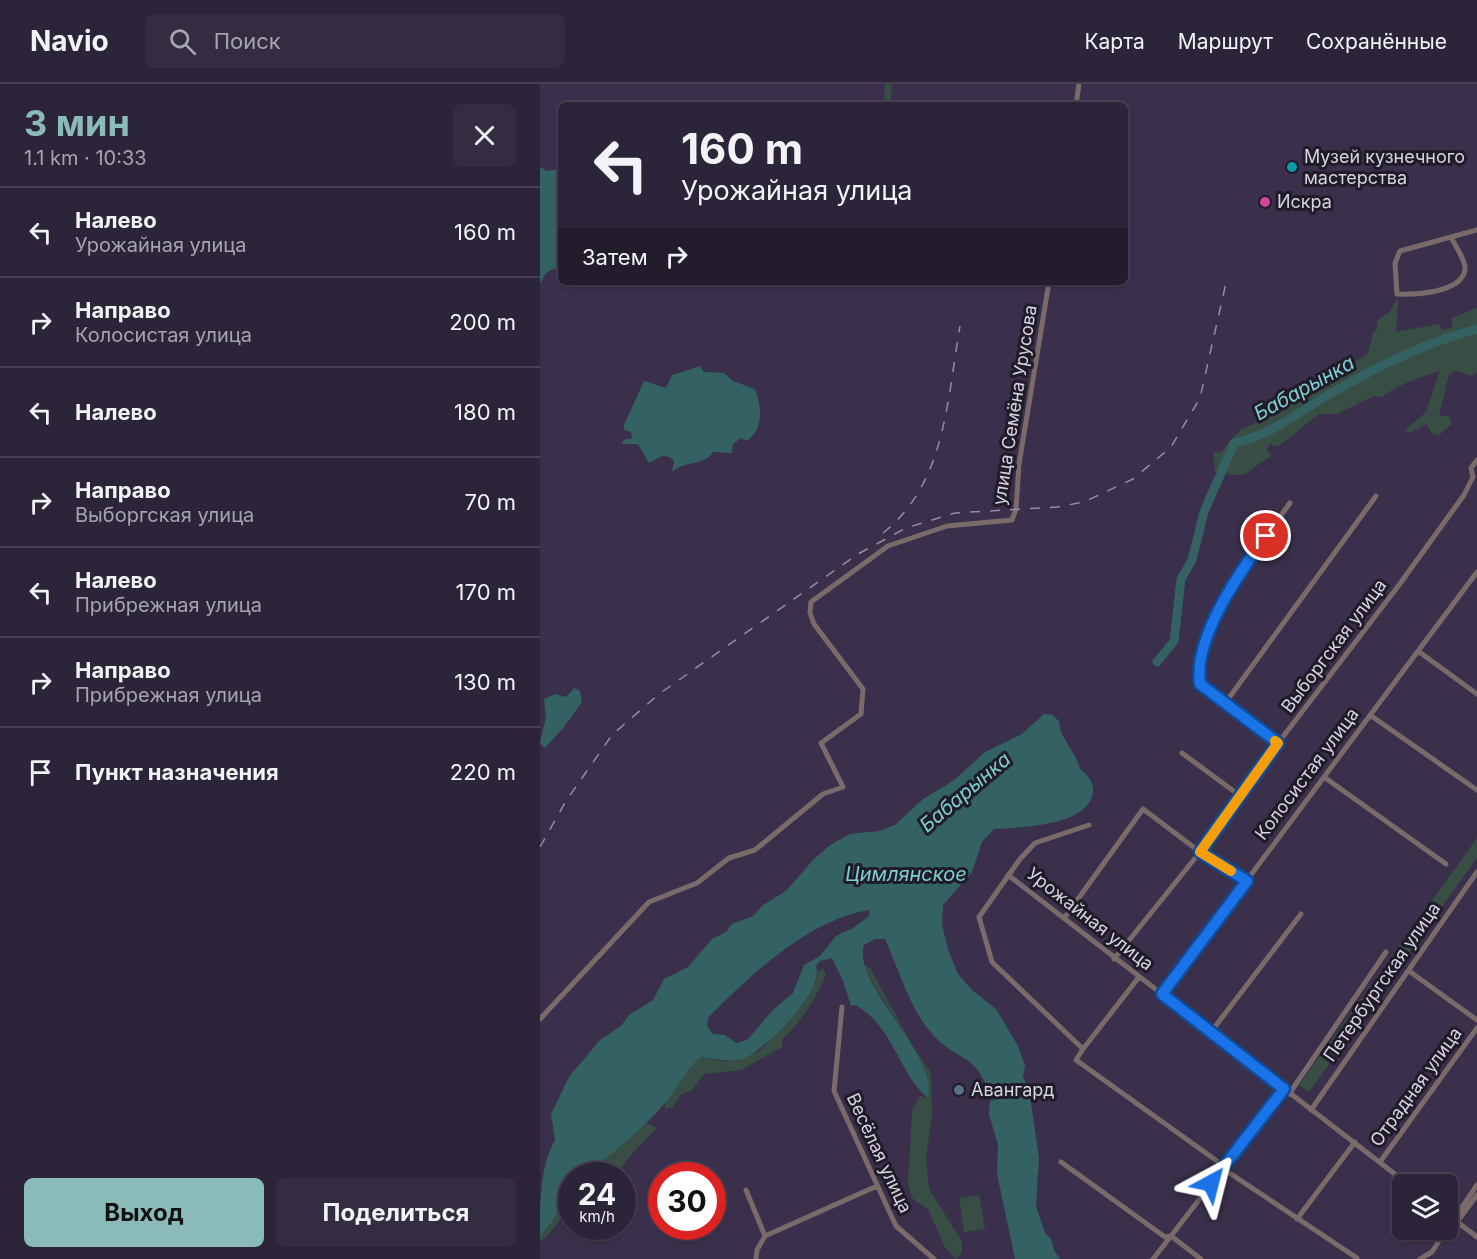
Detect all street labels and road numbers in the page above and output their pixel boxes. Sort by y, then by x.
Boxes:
street label: улица Семёна Урусова [988,303,1041,507]
street label: Выборгская улица [1277,575,1391,716]
street label: Колосистая улица [1250,704,1363,844]
street label: Урожайная улица [1023,863,1158,974]
street label: Петербургская улица [1319,898,1444,1065]
street label: Отрадная улица [1365,1023,1466,1150]
street label: Весёлая улица [843,1090,916,1216]

